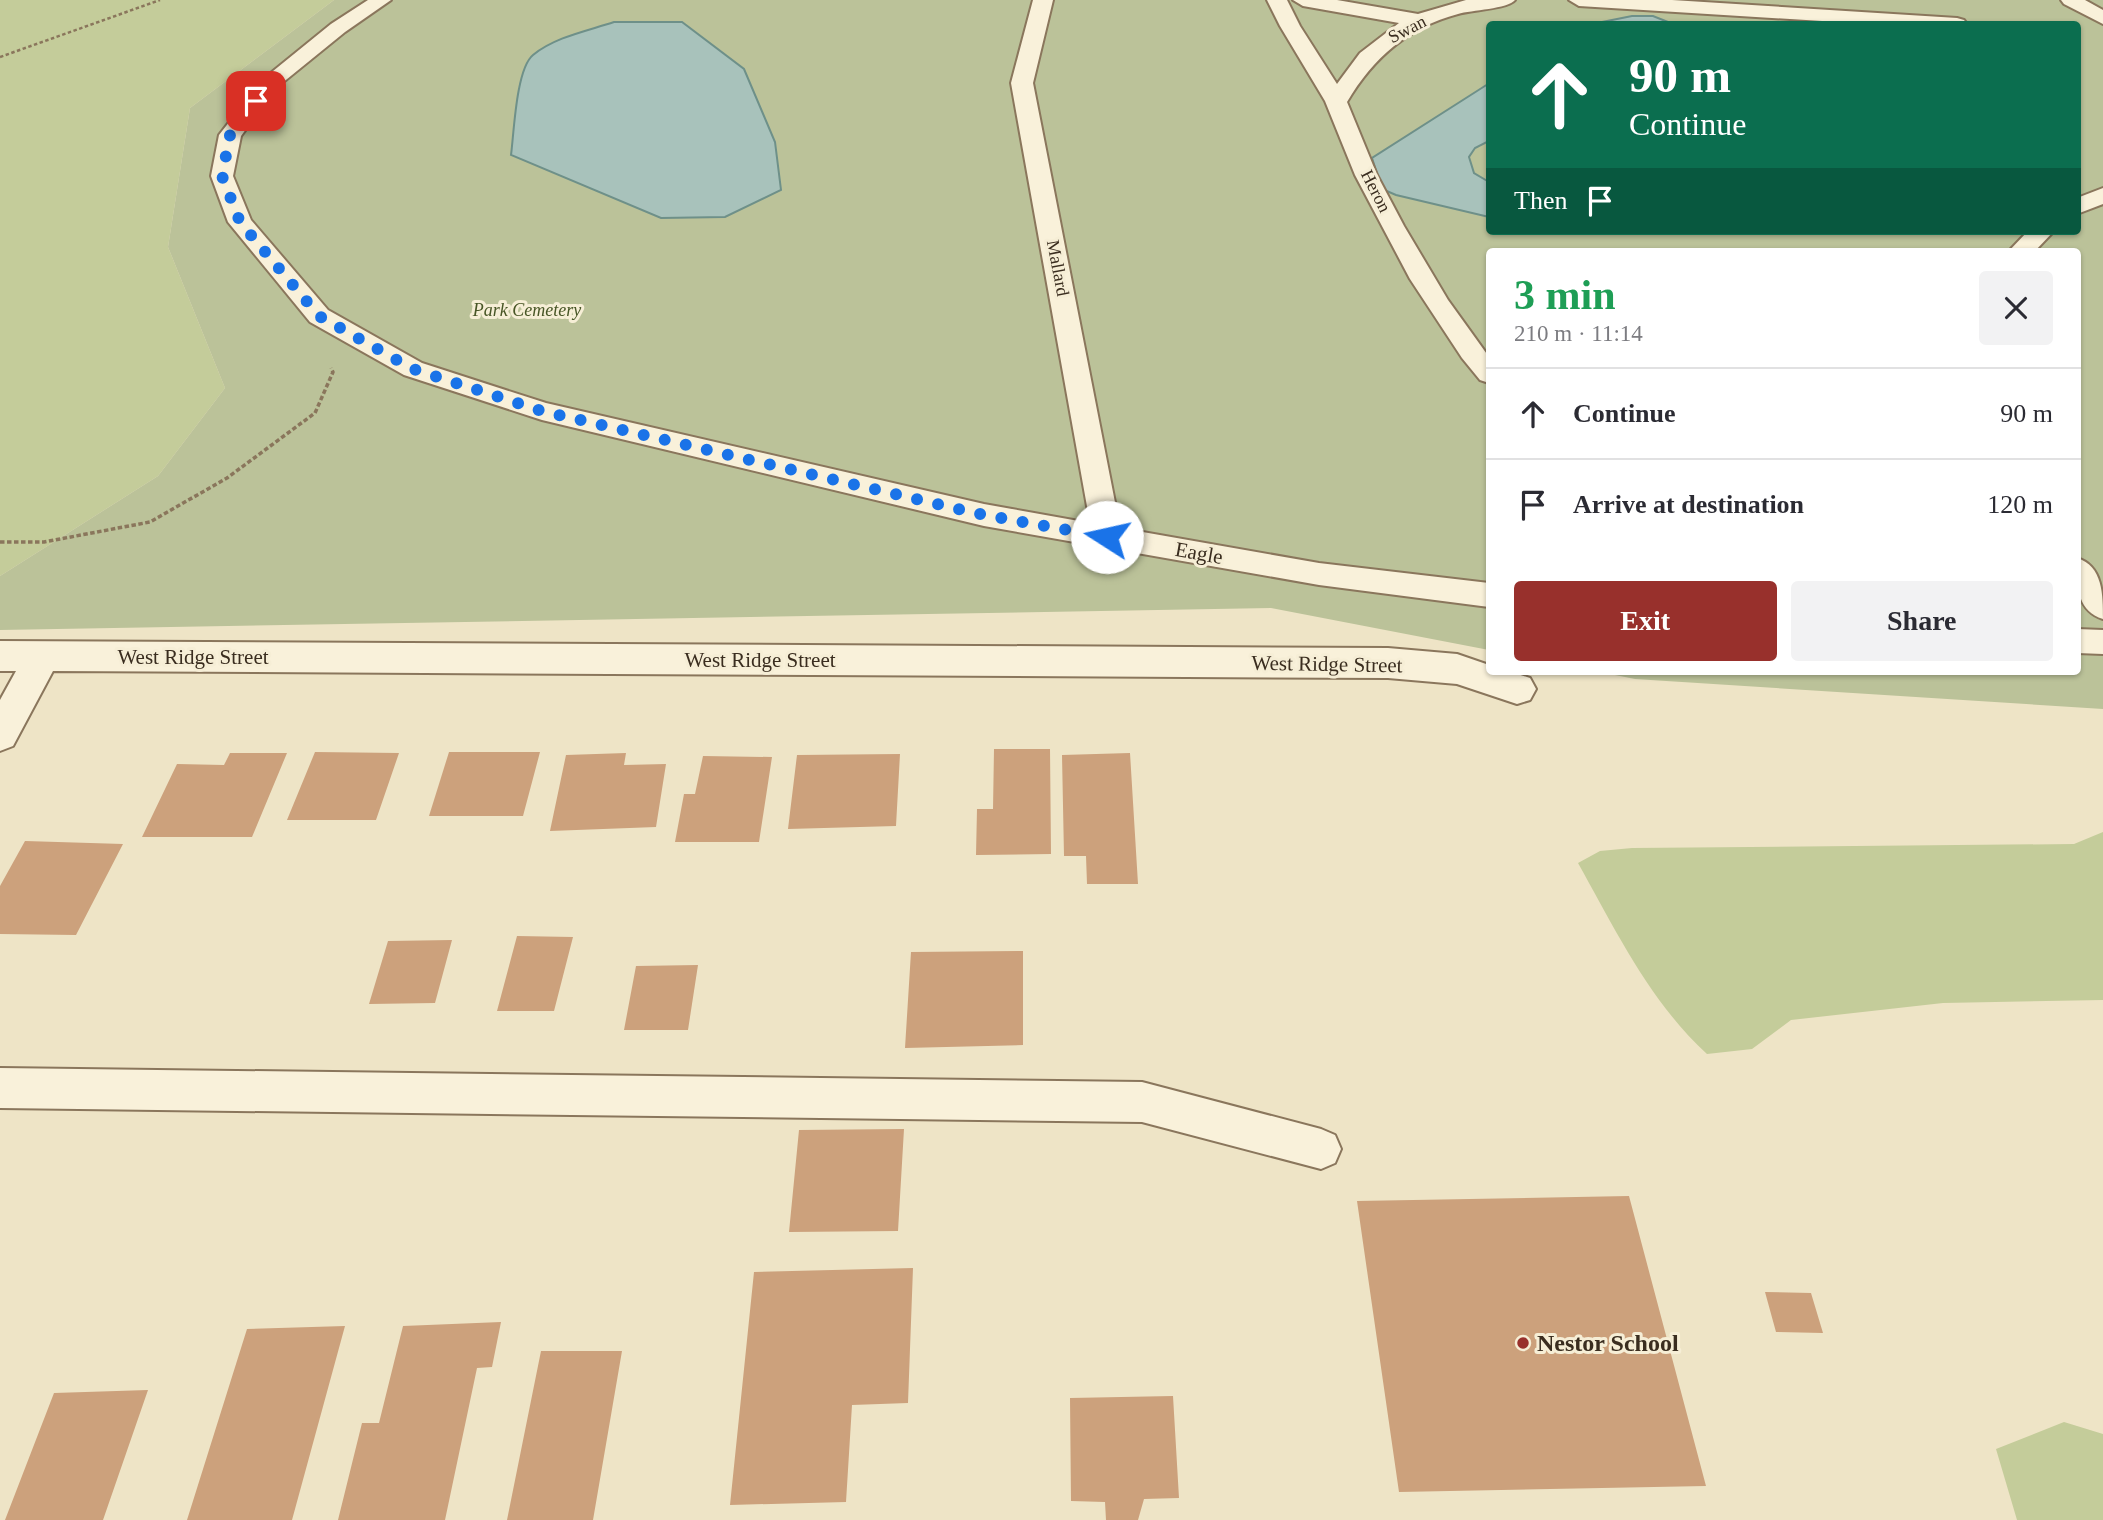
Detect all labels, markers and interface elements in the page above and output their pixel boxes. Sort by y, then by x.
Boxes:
street label: Swan [1385,11,1429,47]
text: 90 m [1629,48,1731,103]
icon: ahead [1514,49,1605,140]
pin [226,71,286,131]
icon: arrive [237,82,275,120]
text: Continue [1629,106,1746,142]
street label: Heron [1357,166,1395,216]
icon: arrive [1581,182,1619,220]
text: Then [1514,186,1567,215]
street label: Mallard [1043,238,1073,298]
button: close [1979,271,2053,345]
text: 3 min [1514,272,1616,318]
park label: Park Cemetery [472,300,581,320]
text: 210 m · 11:14 [1514,321,1643,346]
icon: ahead [1514,395,1552,433]
text: Continue [1573,399,1676,428]
text: 90 m [2000,399,2053,428]
icon: arrive [1514,486,1552,524]
text: Arrive at destination [1573,490,1804,519]
text: 120 m [1987,490,2053,519]
position arrow [1070,500,1144,574]
street label: Eagle [1173,537,1225,569]
button: Exit [1514,581,1777,661]
button: Share [1791,581,2053,661]
street label: West Ridge Street [117,645,269,669]
street label: West Ridge Street [684,648,836,672]
street label: West Ridge Street [1251,651,1403,677]
place label: Nestor School [1537,1330,1679,1356]
marker: Nestor School [1515,1335,1531,1351]

